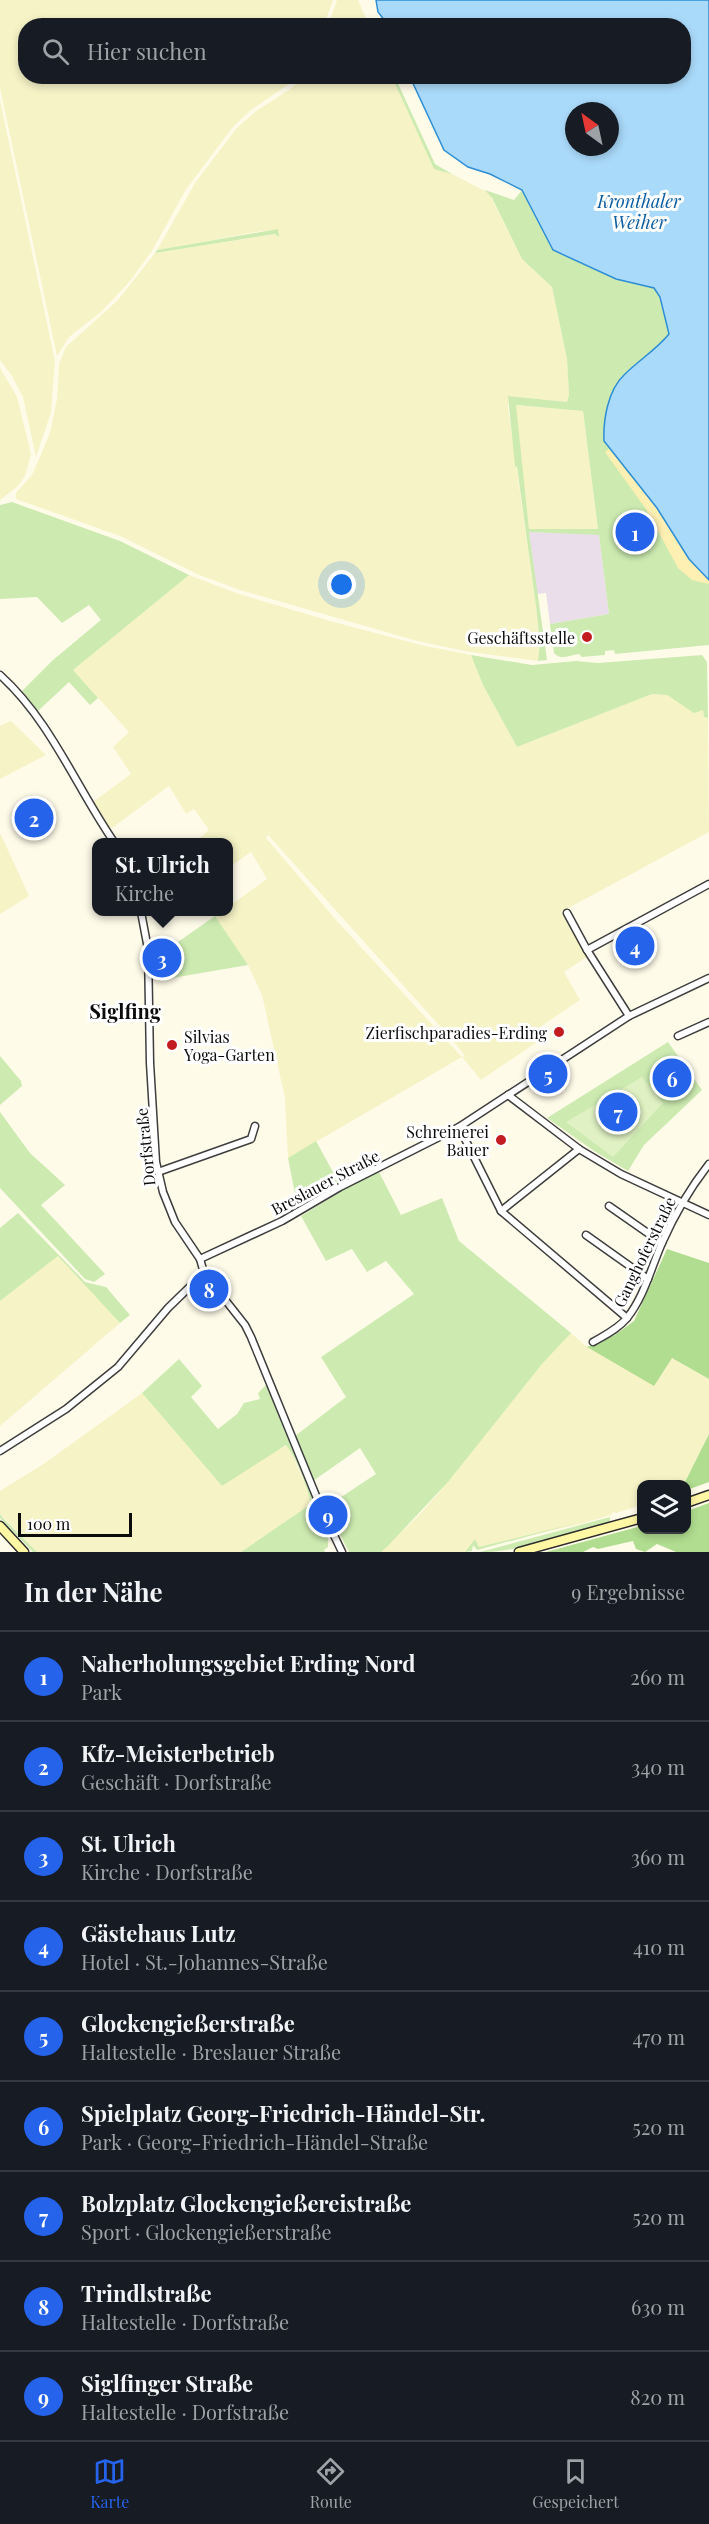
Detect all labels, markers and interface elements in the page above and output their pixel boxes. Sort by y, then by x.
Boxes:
search box [18,18,691,84]
icon: search [39,35,72,68]
text: Hier suchen [87,36,207,66]
north arrow [565,102,619,156]
water label: Kronthaler Weiher [596,189,682,234]
pin: 1 [616,510,654,554]
your location [327,570,356,599]
place label: Geschäftsstelle [467,627,575,648]
marker: Geschäftsstelle [580,630,594,644]
pin: 2 [15,796,54,840]
popup [92,838,233,916]
text: St. Ulrich [115,849,210,879]
text: Kirche [115,879,174,906]
pin: 4 [616,924,654,968]
pin: 3 [142,936,182,980]
district label: Siglfing [89,997,161,1024]
place label: Zierfischparadies-Erding [365,1022,548,1043]
marker: Zierfischparadies-Erding [552,1025,566,1039]
place label: Silvias Yoga-Garten [183,1026,275,1065]
marker: Silvias Yoga-Garten [165,1038,179,1052]
pin: 5 [528,1052,568,1096]
pin: 6 [652,1056,692,1100]
pin: 7 [598,1090,638,1134]
street label: Dorfstraße [130,1107,160,1187]
place label: Schreinerei Bauer [406,1121,489,1160]
marker: Schreinerei Bauer [494,1133,508,1147]
street label: Breslauer Straße [267,1145,383,1219]
street label: Ganghoferstraße [608,1193,680,1311]
pin: 8 [190,1266,228,1312]
map controls [637,1480,691,1534]
button: layers [637,1480,691,1534]
pin: 9 [308,1492,348,1538]
scale bar [18,1510,132,1538]
text: 100 m [27,1513,70,1534]
text: In der Nähe [24,1574,163,1609]
text: 9 Ergebnisse [571,1578,685,1605]
text: Naherholungsgebiet Erding Nord [81,1648,415,1678]
text: 1 [40,1663,47,1690]
text: 260 m [630,1663,685,1690]
text: Park [81,1678,122,1705]
text: Kfz-Meisterbetrieb [81,1738,275,1768]
text: 2 [38,1753,49,1780]
text: 340 m [631,1753,685,1780]
text: Geschäft · Dorfstraße [81,1768,272,1795]
text: St. Ulrich [81,1828,176,1858]
text: 3 [39,1843,48,1870]
text: 360 m [631,1843,685,1870]
text: Kirche · Dorfstraße [81,1858,253,1885]
text: Gästehaus Lutz [81,1918,236,1948]
text: 4 [38,1933,49,1960]
text: 410 m [633,1933,685,1960]
text: Hotel · St.-Johannes-Straße [81,1948,328,1975]
text: Glockengießerstraße [81,2008,295,2038]
text: 5 [39,2023,48,2050]
text: 470 m [633,2023,685,2050]
text: Haltestelle · Breslauer Straße [81,2038,341,2065]
text: Spielplatz Georg-Friedrich-Händel-Str. [81,2098,485,2128]
text: 6 [38,2113,49,2140]
text: 520 m [632,2113,685,2140]
text: Park · Georg-Friedrich-Händel-Straße [81,2128,428,2155]
text: Bolzplatz Glockengießereistraße [81,2188,411,2218]
text: 7 [39,2203,48,2230]
text: 520 m [632,2203,685,2230]
text: Sport · Glockengießerstraße [81,2218,332,2245]
text: Trindlstraße [81,2278,212,2308]
text: 8 [38,2293,49,2320]
text: 630 m [631,2293,685,2320]
text: Haltestelle · Dorfstraße [81,2308,289,2335]
text: Siglfinger Straße [81,2368,253,2398]
text: 9 [38,2383,49,2410]
text: 820 m [630,2383,685,2410]
text: Haltestelle · Dorfstraße [81,2398,289,2425]
tab: Karte [90,2455,129,2512]
tab: Route [310,2455,352,2512]
tab: Gespeichert [532,2455,619,2512]

